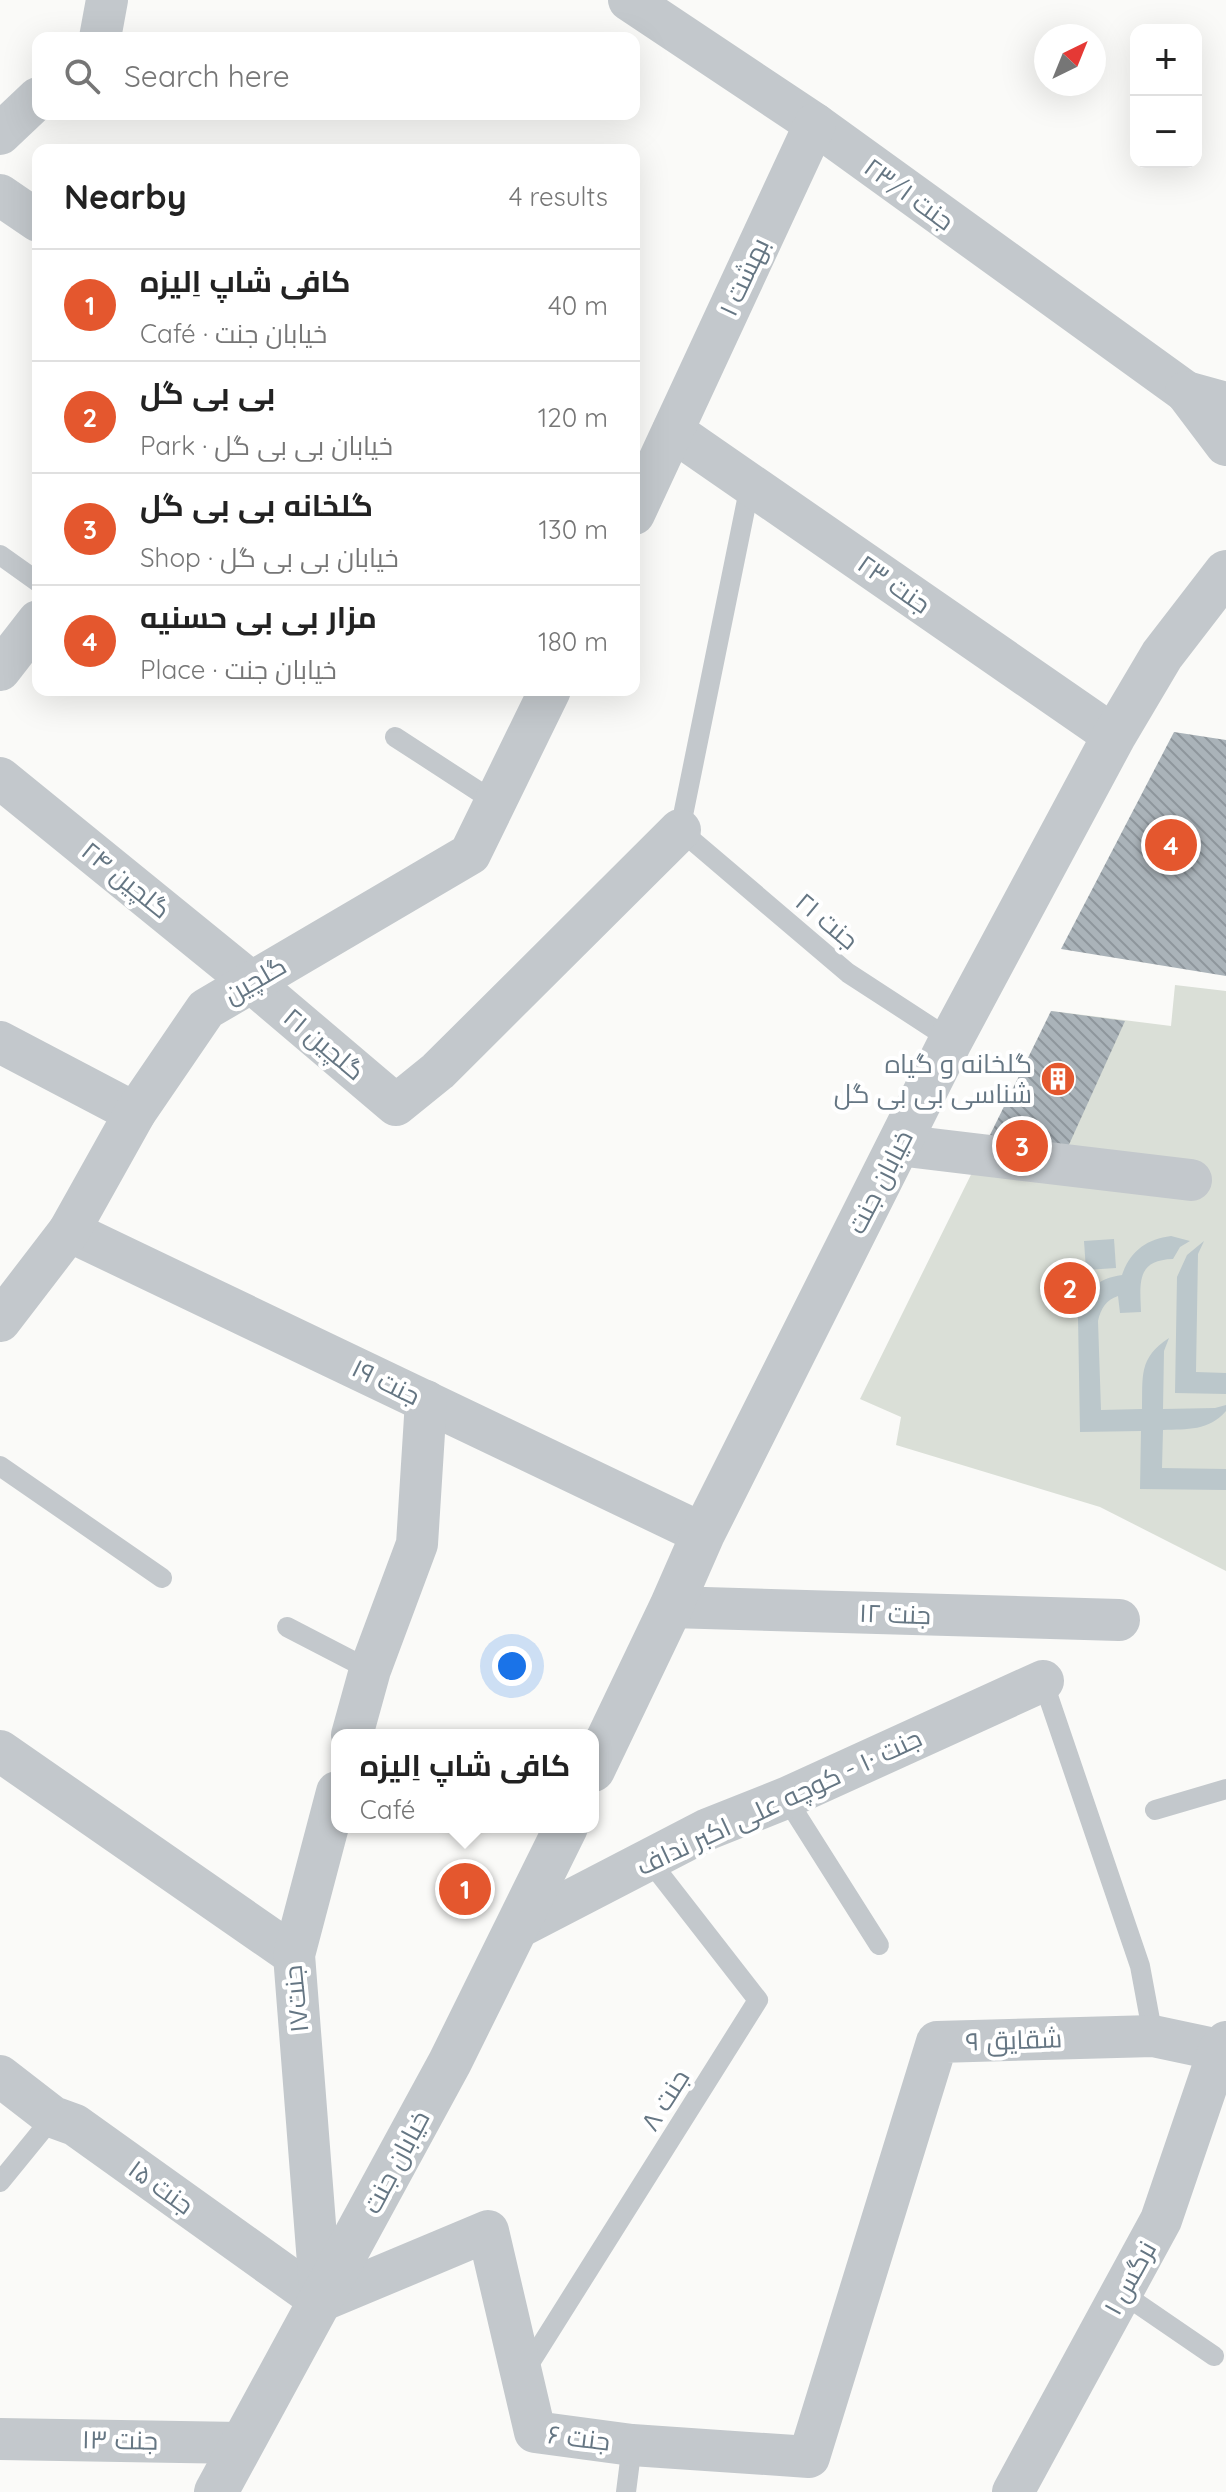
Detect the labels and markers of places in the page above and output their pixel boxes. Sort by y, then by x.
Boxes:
pin: 4 [1145,815,1197,875]
place label: گلخانه و گیاه شناسی بی بی گل [834,1047,1032,1110]
building icon: گلخانه و گیاه شناسی بی بی گل [1039,1060,1077,1098]
pin: 3 [996,1116,1048,1176]
pin: 2 [1044,1258,1096,1318]
pin: 1 [439,1859,491,1919]

